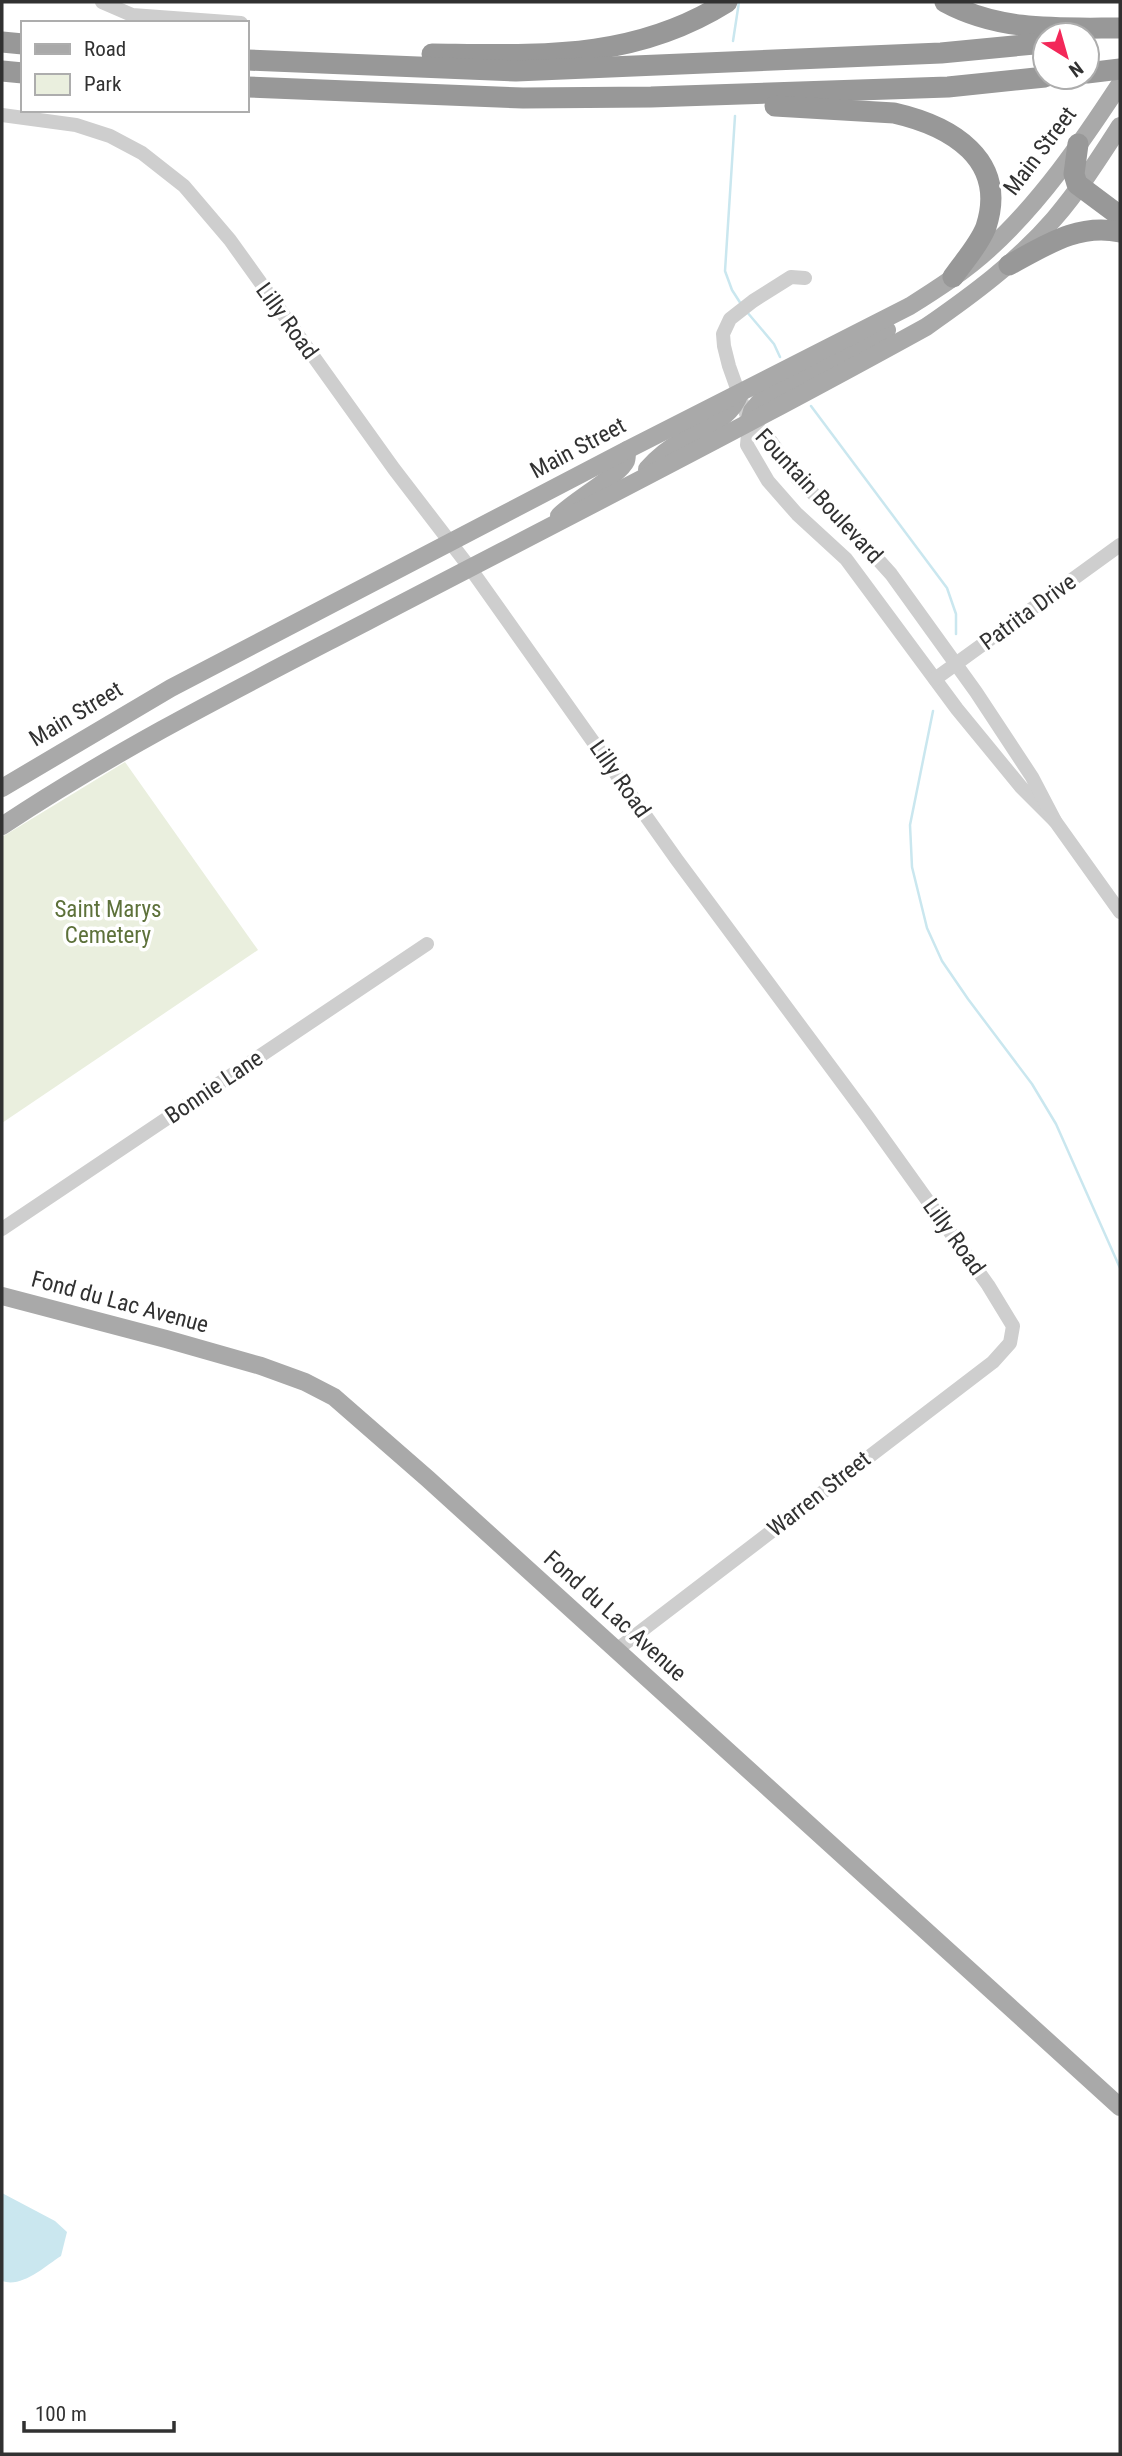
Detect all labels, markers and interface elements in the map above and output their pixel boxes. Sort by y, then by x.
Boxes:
legend [21,21,248,112]
north arrow [1031,21,1101,91]
text: Road [84,37,126,61]
text: N [1064,56,1087,82]
text: Park [84,72,122,96]
street label: Main Street [998,101,1082,201]
street label: Lilly Road [250,278,324,364]
street label: Main Street [526,412,630,484]
street label: Fountain Boulevard [750,423,888,569]
street label: Patrita Drive [975,568,1081,656]
street label: Main Street [24,676,128,752]
street label: Lilly Road [584,735,656,823]
park label: Saint Marys Cemetery [54,896,162,949]
street label: Bonnie Lane [160,1045,268,1129]
street label: Lilly Road [917,1194,991,1280]
street label: Fond du Lac Avenue [29,1265,211,1339]
street label: Warren Street [762,1445,876,1543]
street label: Fond du Lac Avenue [538,1545,692,1687]
scale bar [24,2390,175,2434]
text: 100 m [35,2402,87,2426]

